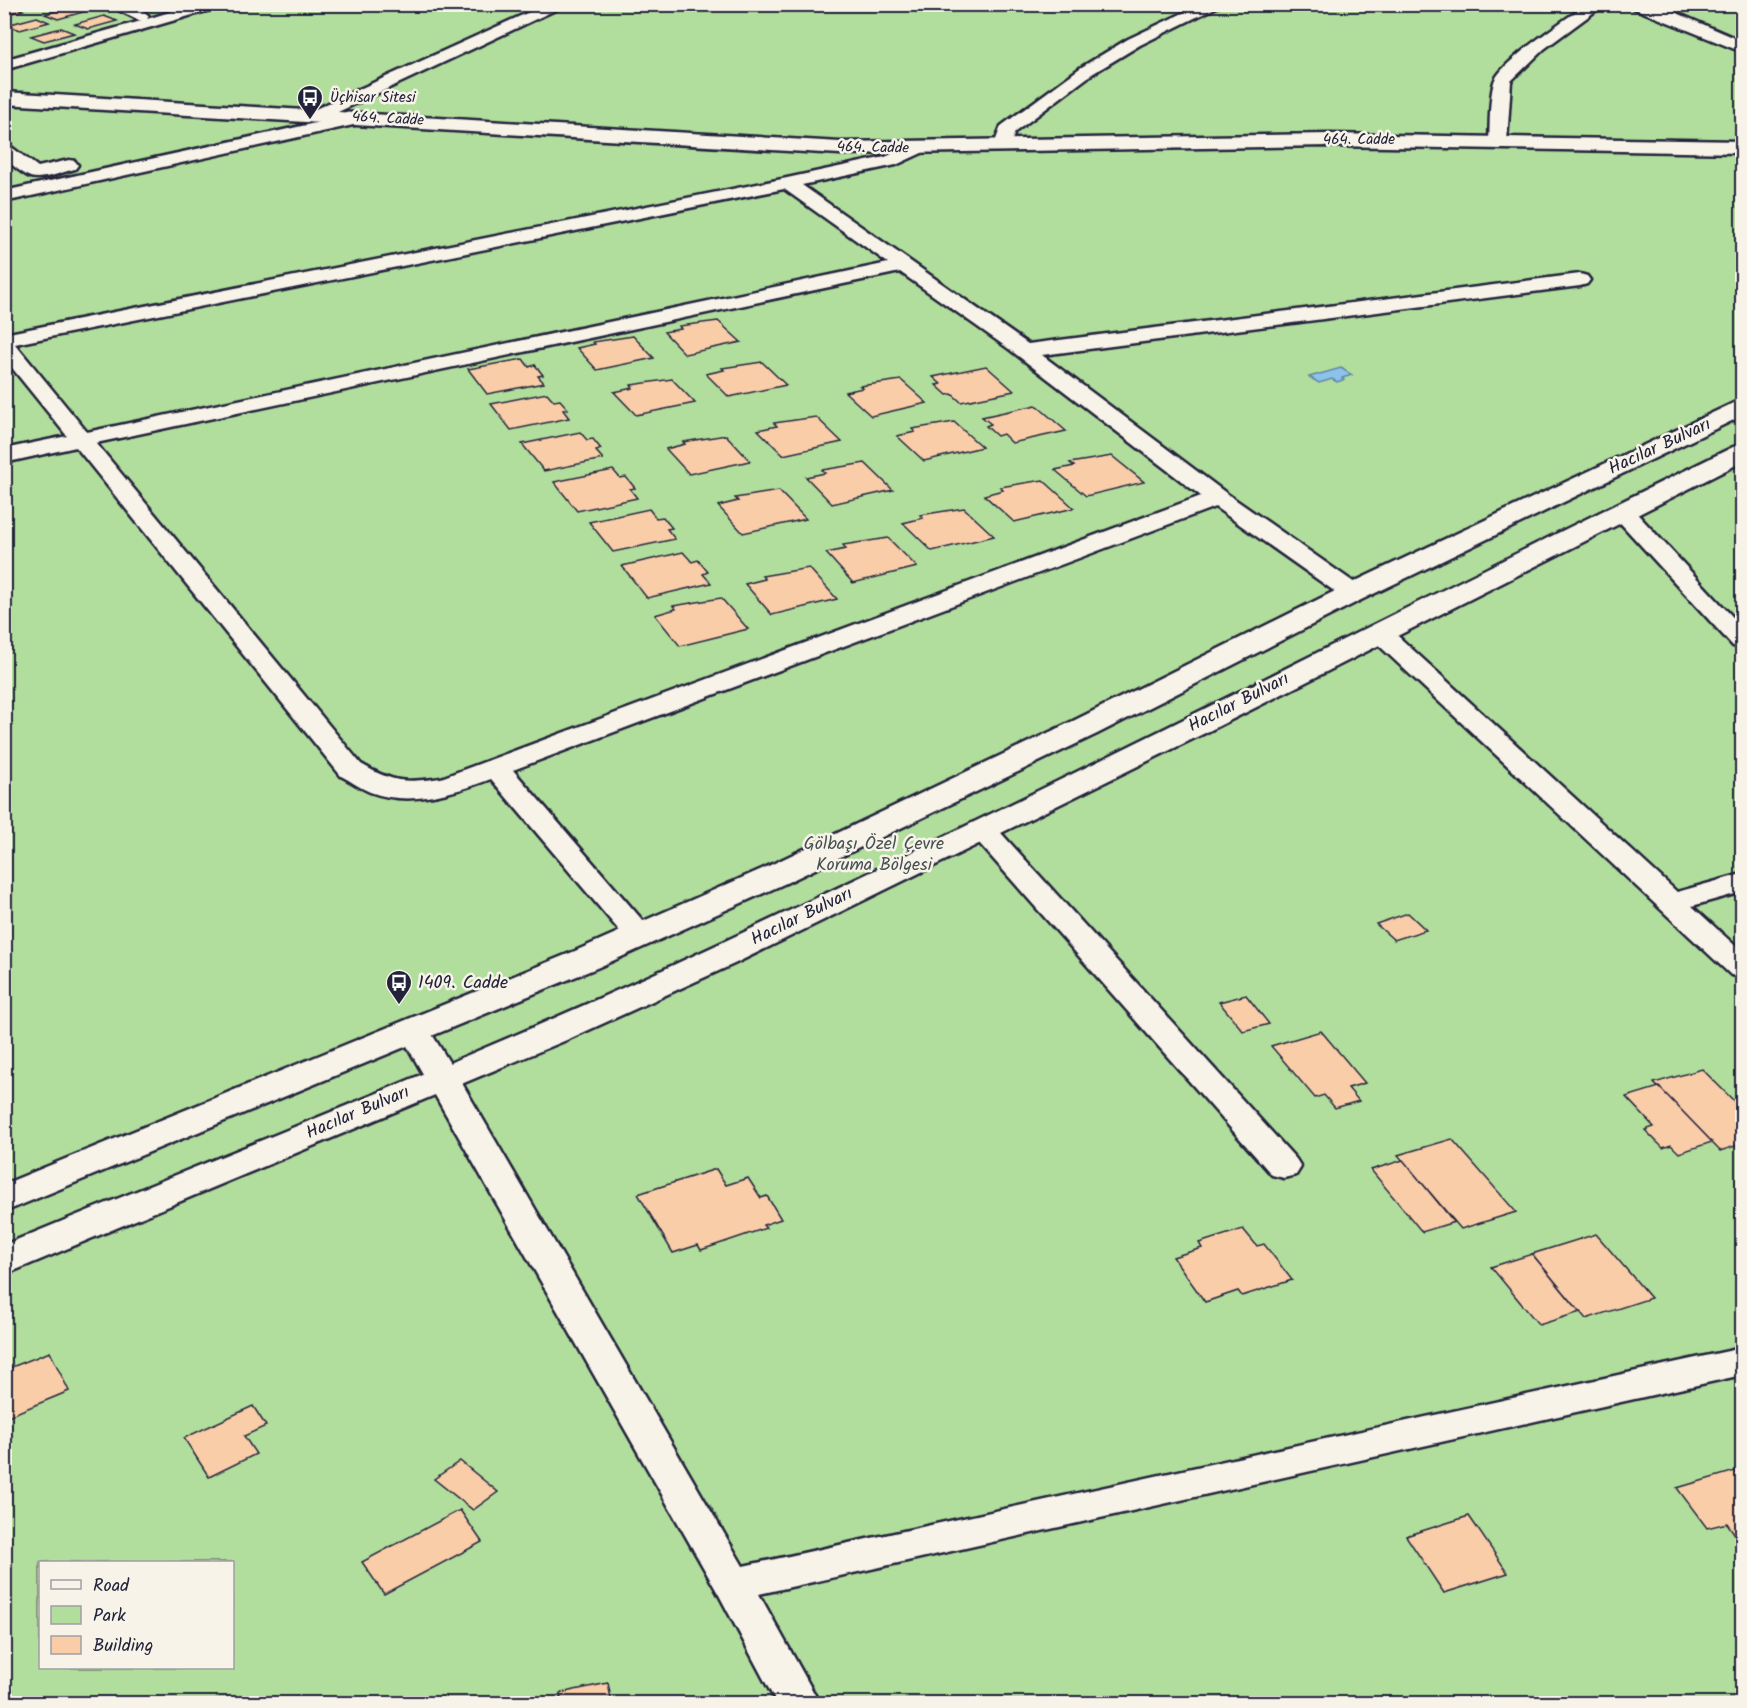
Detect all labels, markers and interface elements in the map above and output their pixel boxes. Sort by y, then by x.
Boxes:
bus stop icon: Üçhisar Sitesi [295,83,325,121]
place label: Üçhisar Sitesi [330,86,417,110]
street label: 464. Cadde [351,105,425,133]
street label: 464. Cadde [1323,128,1395,152]
street label: 464. Cadde [837,135,910,161]
street label: Hacılar Bulvarı [1604,411,1716,483]
street label: Hacılar Bulvarı [1183,665,1295,741]
park label: Gölbaşı Özel Çevre Koruma Bölgesi [804,830,944,880]
street label: Hacılar Bulvarı [746,880,858,954]
bus stop icon: 1409. Cadde [384,968,414,1006]
place label: 1409. Cadde [418,969,508,998]
street label: Hacılar Bulvarı [302,1078,414,1148]
legend [39,1561,234,1669]
text: Road [93,1572,130,1601]
text: Park [93,1602,126,1631]
text: Building [93,1632,153,1661]

